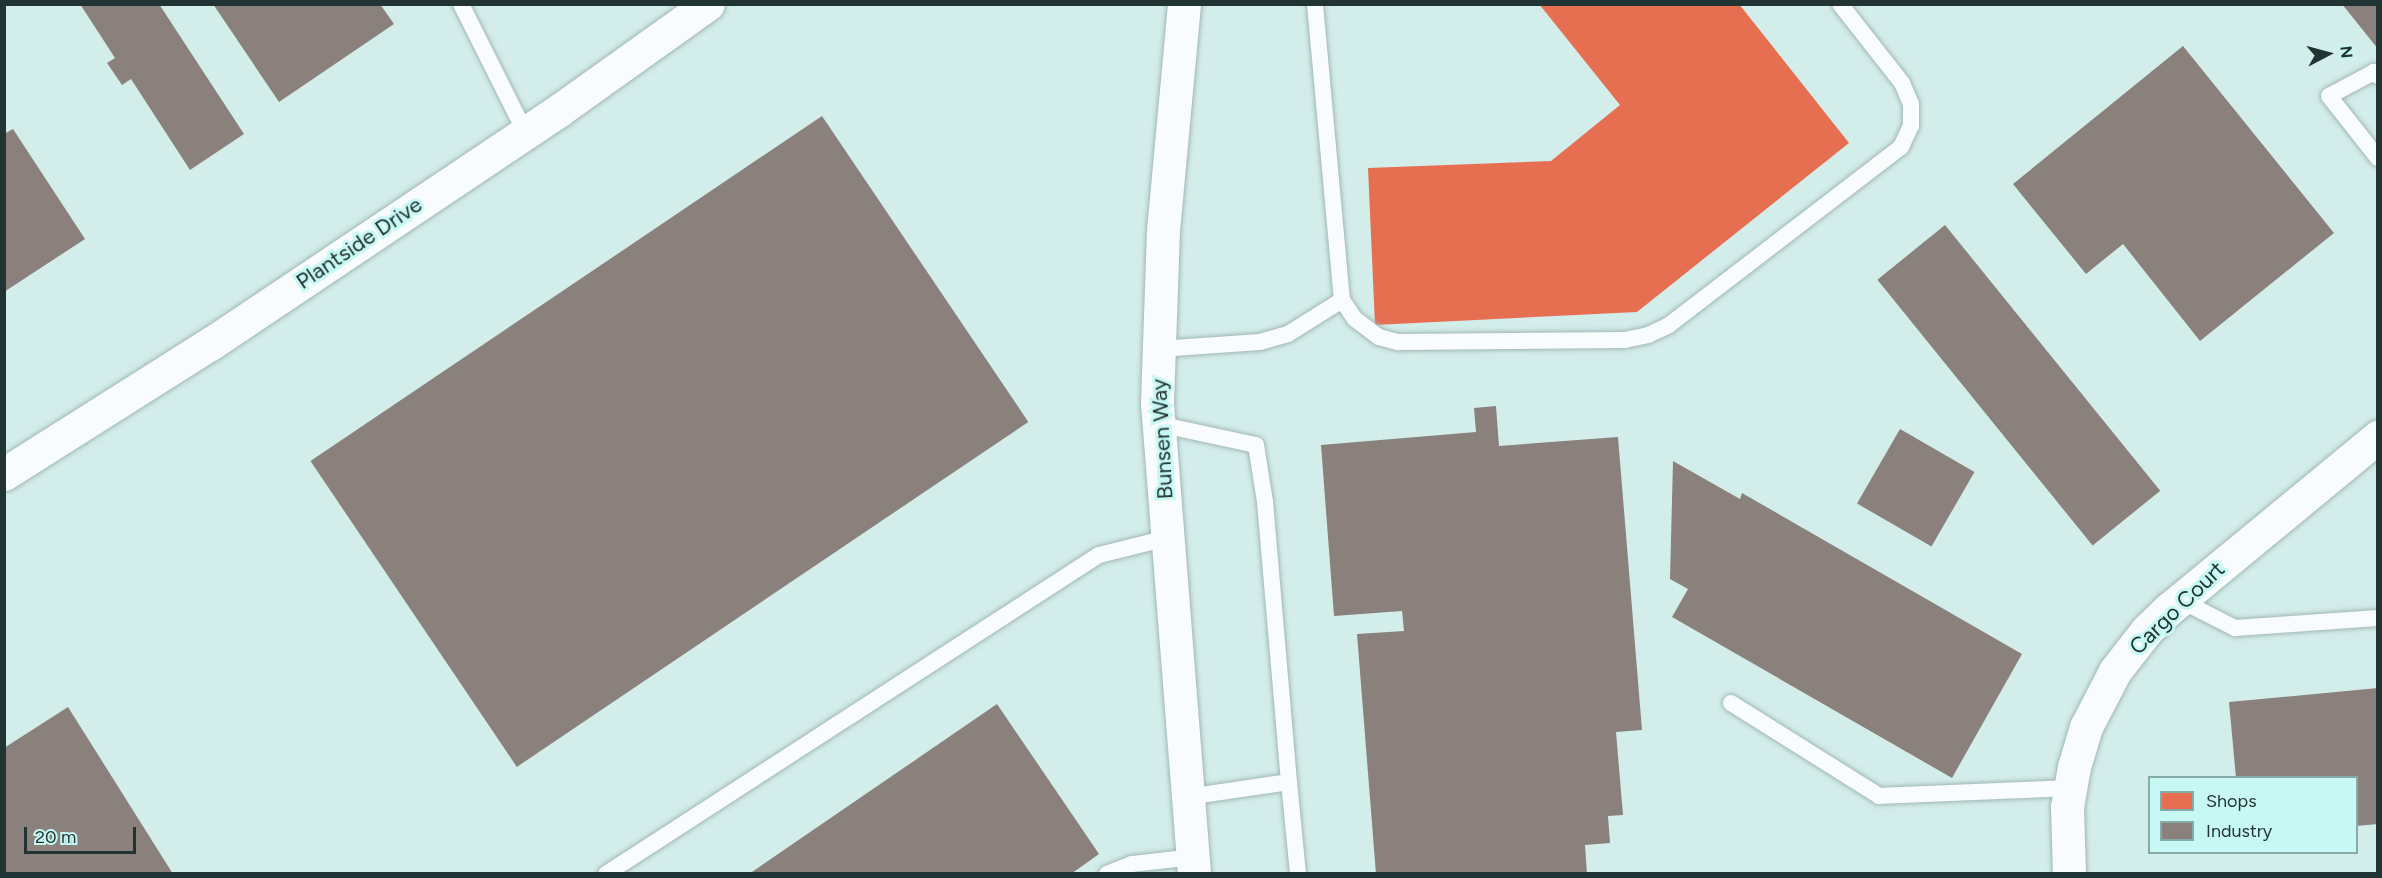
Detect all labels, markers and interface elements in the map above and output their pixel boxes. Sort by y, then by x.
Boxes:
north arrow [2298,24,2358,84]
text: N [2336,45,2356,59]
street label: Plantside Drive [291,191,427,295]
street label: Bunsen Way [1146,378,1178,500]
street label: Cargo Court [2124,556,2230,660]
legend [2148,776,2358,854]
text: Shops [2206,790,2257,812]
scale bar [27,815,140,853]
text: Industry [2206,820,2272,842]
text: 20 m [35,826,76,848]

